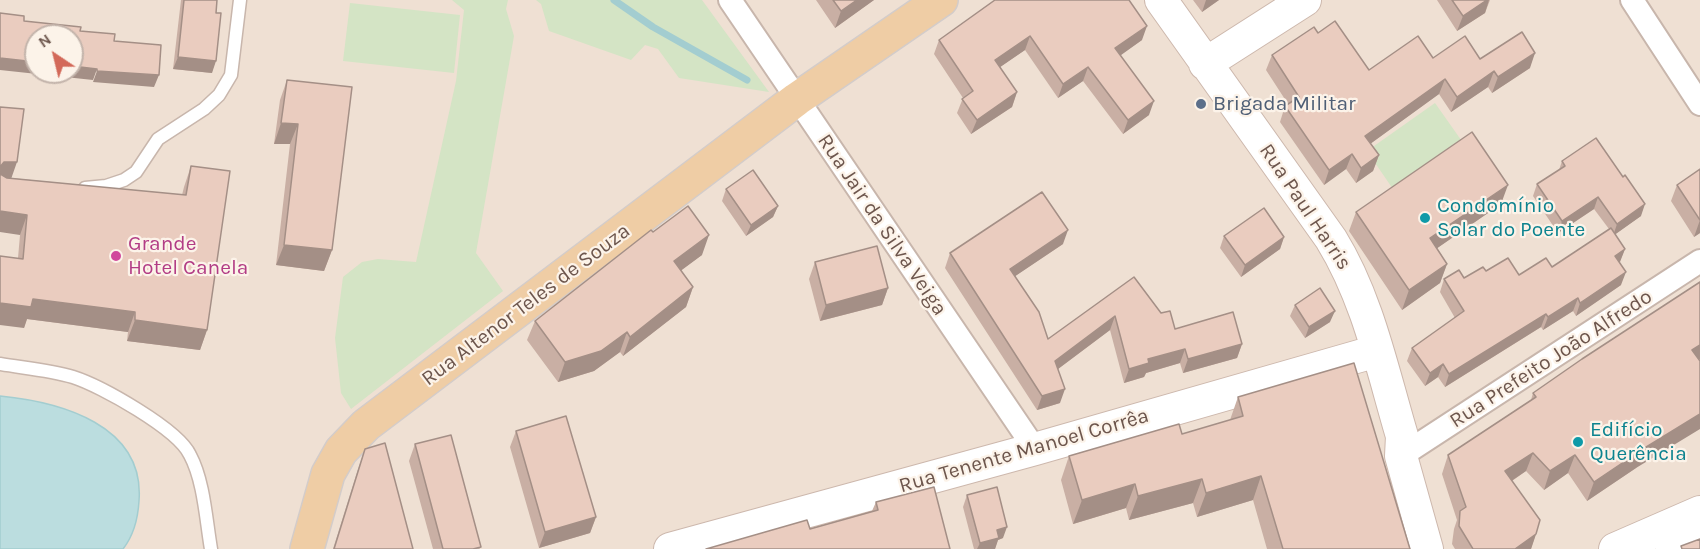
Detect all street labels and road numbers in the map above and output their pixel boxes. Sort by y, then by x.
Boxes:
street label: Rua Jair da Silva Veiga [812,129,952,321]
street label: Rua Paul Harris [1253,139,1357,275]
street label: Rua Altenor Teles de Souza [417,218,635,392]
street label: Rua Prefeito João Alfredo [1445,284,1657,434]
street label: Rua Tenente Manoel Corrêa [896,403,1152,499]

